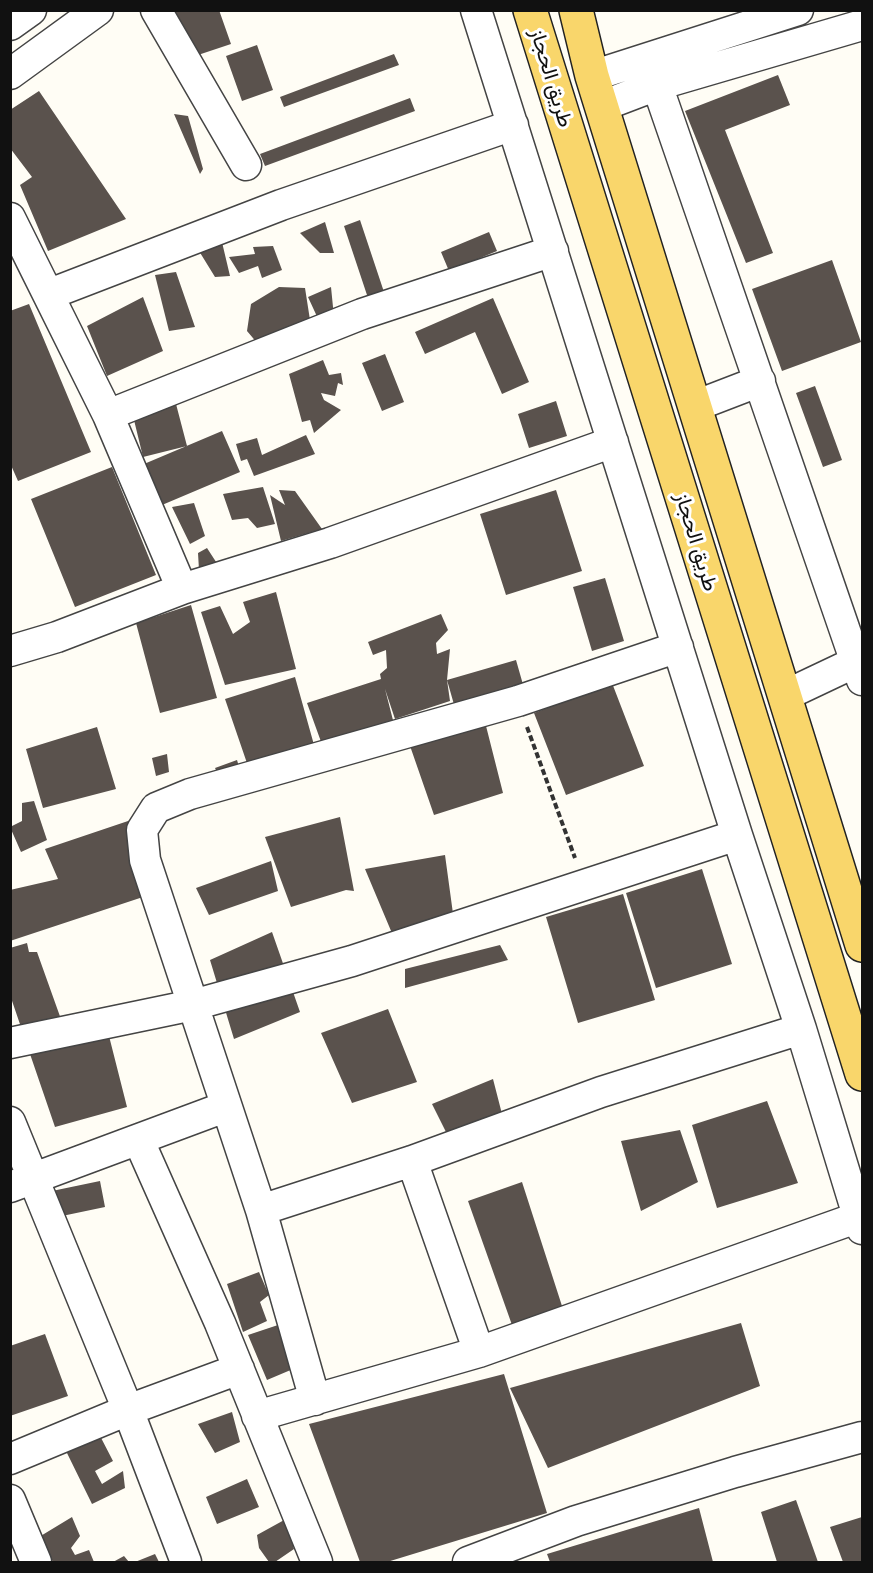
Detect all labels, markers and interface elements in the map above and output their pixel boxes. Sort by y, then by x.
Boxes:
street label: طريق الحجاز [524,26,578,130]
street label: طريق الحجاز [669,490,723,594]

